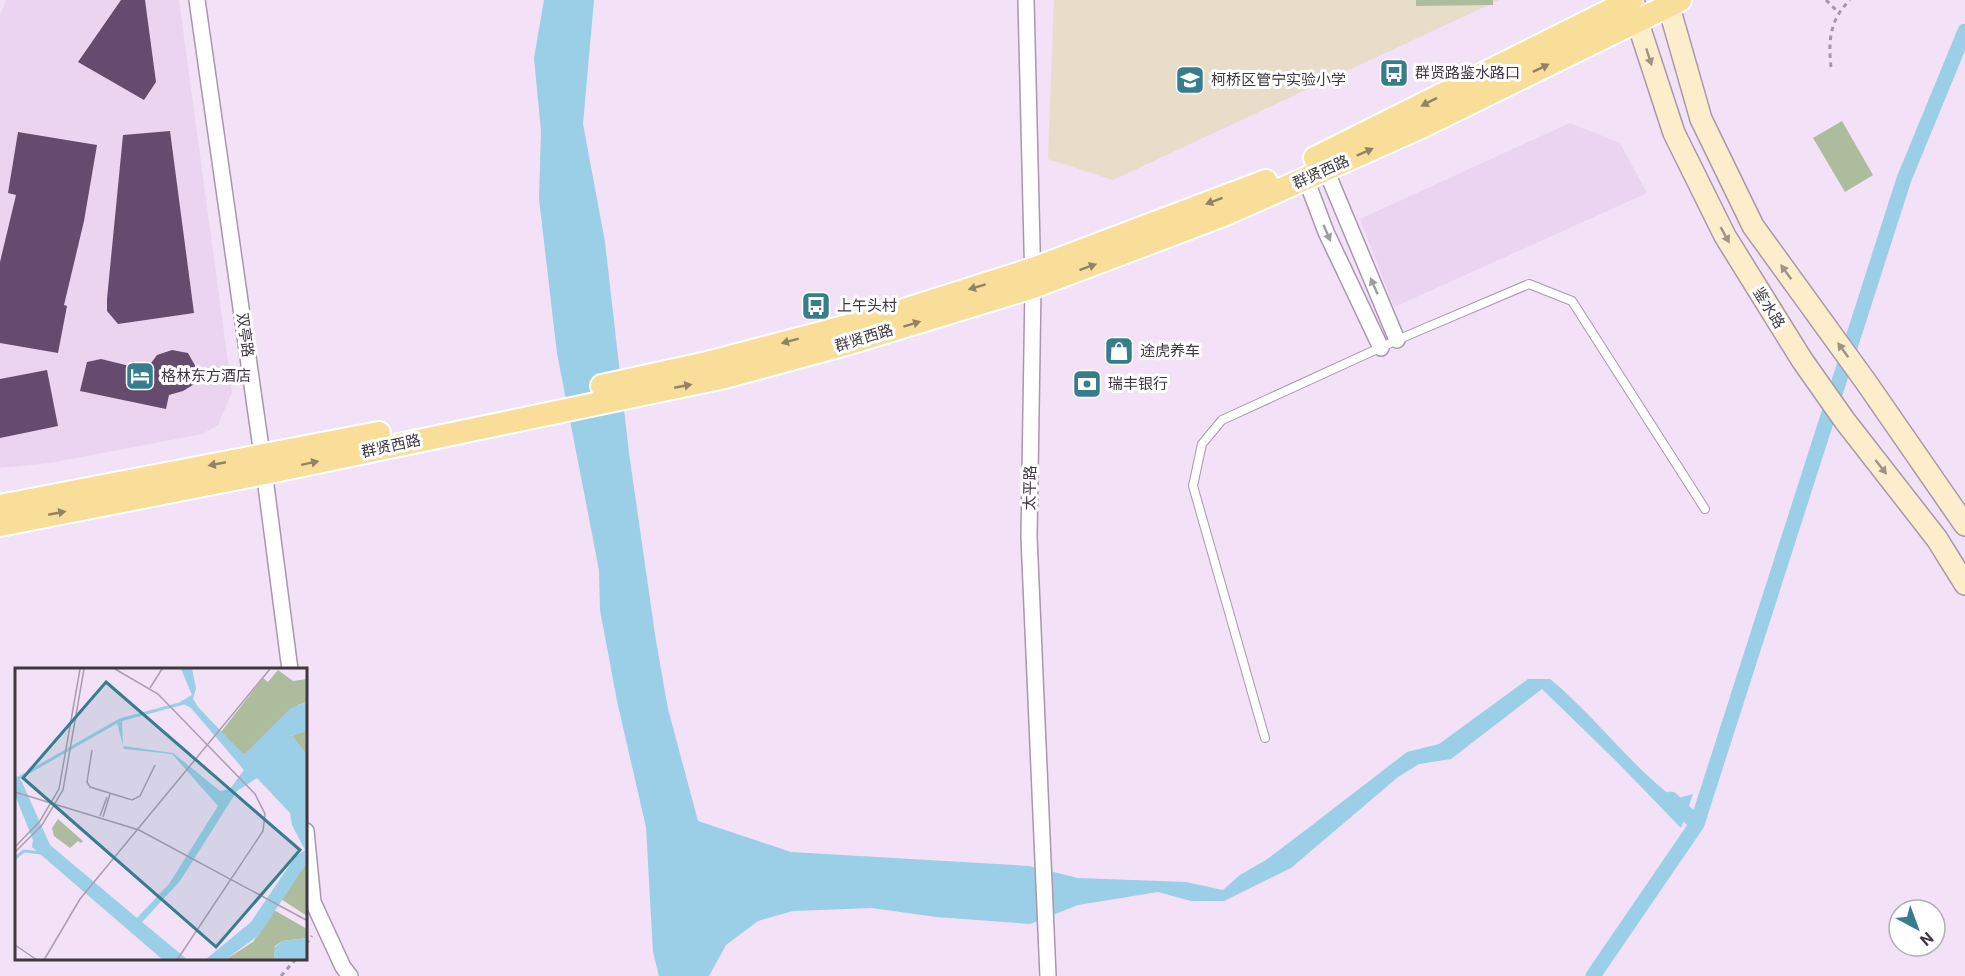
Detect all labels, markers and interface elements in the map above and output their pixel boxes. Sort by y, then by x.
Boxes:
one-way arrow [1644,48,1654,66]
bus stop icon: 群贤路鉴水路口 [1378,57,1410,89]
one-way arrow [1532,63,1549,73]
school or university icon: 柯桥区管宁实验小学 [1174,64,1206,96]
place label: 群贤路鉴水路口 [1415,64,1520,82]
place label: 柯桥区管宁实验小学 [1211,71,1346,89]
one-way arrow [1420,97,1437,106]
one-way arrow [1356,147,1374,156]
street label: 群贤西路 [1290,152,1352,192]
one-way arrow [1204,196,1222,206]
one-way arrow [1322,225,1332,243]
one-way arrow [1720,227,1730,244]
one-way arrow [1079,261,1097,271]
one-way arrow [1780,264,1792,280]
one-way arrow [1369,277,1378,295]
one-way arrow [968,283,986,292]
street label: 鉴水路 [1749,284,1789,332]
bus stop icon: 上午头村 [800,290,832,322]
place label: 上午头村 [837,297,897,315]
street label: 双亭路 [233,311,257,359]
one-way arrow [903,319,921,328]
street label: 群贤西路 [833,321,895,355]
shop icon: 途虎养车 [1103,335,1135,367]
one-way arrow [780,337,798,346]
place label: 途虎养车 [1140,342,1200,360]
one-way arrow [1837,343,1849,359]
hotel icon: 格林东方酒店 [124,360,156,392]
place label: 格林东方酒店 [161,367,251,385]
bank icon: 瑞丰银行 [1071,368,1103,400]
place label: 瑞丰银行 [1108,375,1168,393]
one-way arrow [674,380,692,390]
street label: 群贤西路 [360,431,422,461]
one-way arrow [301,458,320,467]
one-way arrow [1874,459,1887,475]
one-way arrow [208,460,227,469]
street label: 太平路 [1021,465,1039,511]
one-way arrow [48,508,67,517]
inset map [15,668,308,961]
north arrow [1887,898,1947,958]
text: N [1916,928,1937,950]

